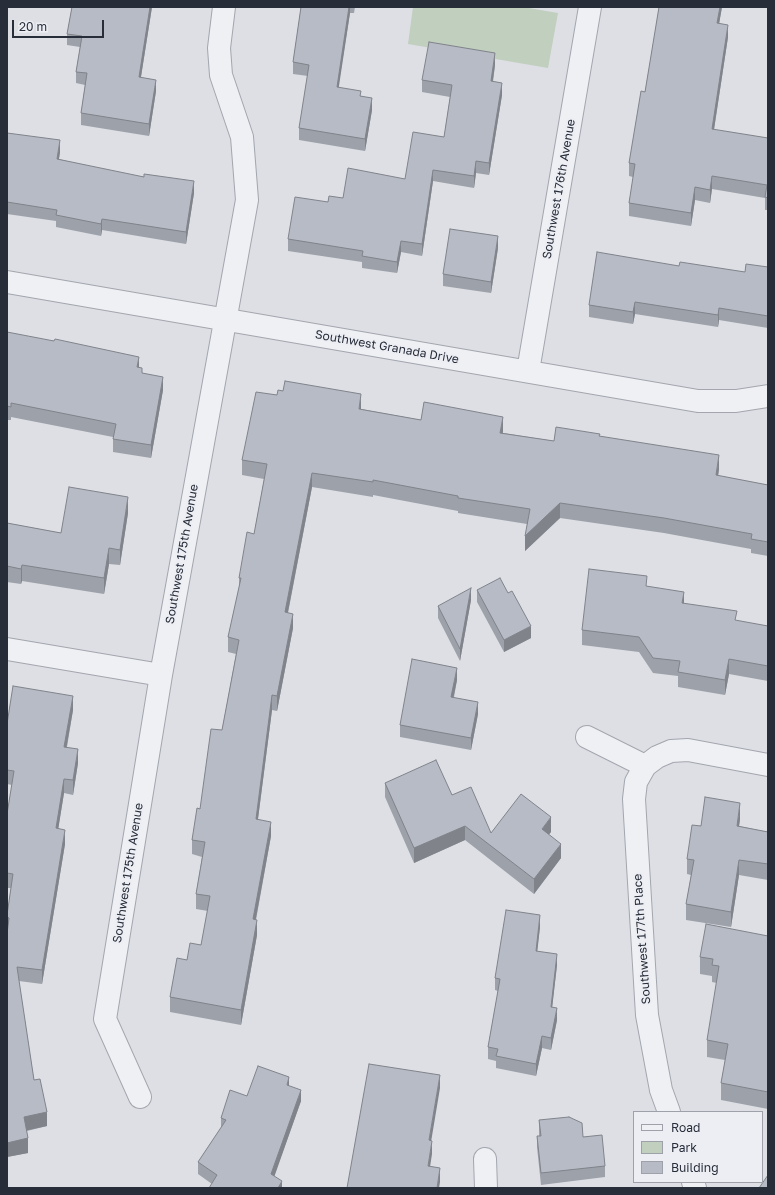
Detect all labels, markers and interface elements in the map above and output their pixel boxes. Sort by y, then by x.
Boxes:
scale bar [14,12,106,38]
text: 20 m [19,19,47,34]
street label: Southwest 176th Avenue [540,118,578,260]
street label: Southwest Granada Drive [314,327,460,367]
street label: Southwest 175th Avenue [163,483,201,625]
street label: Southwest 175th Avenue [110,802,146,944]
street label: Southwest 177th Place [630,873,654,1005]
legend [633,1111,763,1183]
text: Road [671,1120,700,1135]
text: Park [671,1140,697,1155]
text: Building [671,1160,719,1175]

